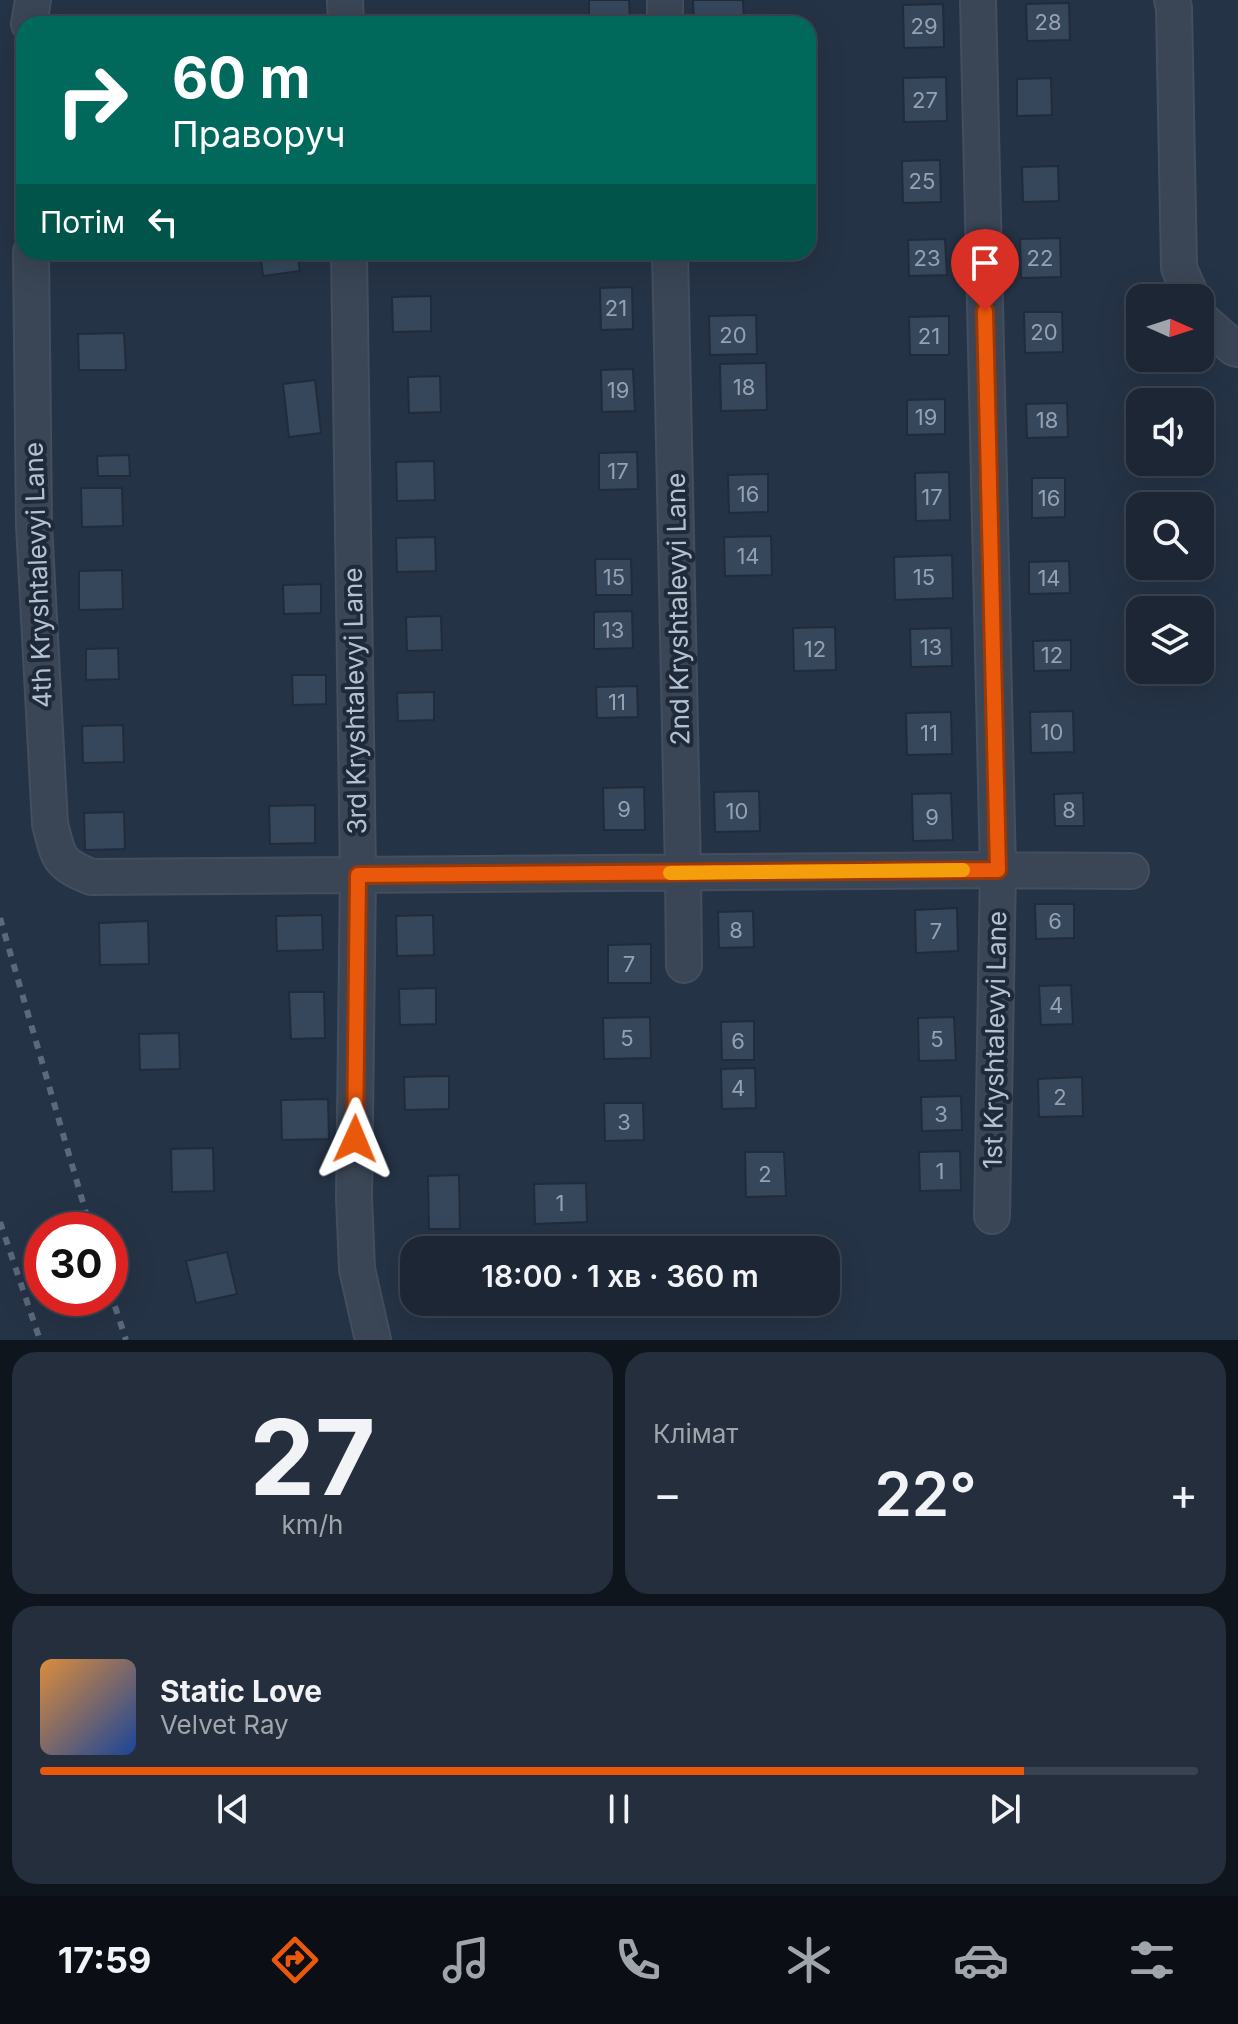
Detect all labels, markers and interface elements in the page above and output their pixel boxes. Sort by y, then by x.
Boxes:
house number: 28 [1034,9,1062,35]
house number: 29 [910,13,938,39]
text: 60 m [172,44,311,112]
icon: right [40,48,144,152]
house number: 27 [912,87,938,113]
text: Праворуч [172,112,345,156]
house number: 25 [909,168,935,194]
icon: left [141,200,185,244]
text: Потім [40,204,125,240]
pin [951,229,1019,311]
icon: arrive [963,241,1007,285]
house number: 23 [913,245,941,271]
house number: 22 [1027,245,1053,271]
north arrow [1126,284,1214,372]
map controls [1126,284,1214,684]
house number: 21 [605,295,627,321]
house number: 20 [1030,319,1058,345]
house number: 20 [719,322,747,348]
house number: 21 [918,323,940,349]
house number: 18 [733,374,755,400]
house number: 19 [607,377,629,403]
button: sound [1126,388,1214,476]
house number: 19 [915,404,937,430]
house number: 18 [1036,407,1058,433]
street label: 4th Kryshtalevyi Lane [17,441,58,709]
house number: 17 [607,458,629,484]
street label: 2nd Kryshtalevyi Lane [660,472,695,746]
house number: 16 [737,481,759,507]
house number: 17 [921,484,943,510]
house number: 16 [1038,485,1060,511]
button: search [1126,492,1214,580]
house number: 14 [736,543,760,569]
house number: 15 [603,564,625,590]
house number: 15 [913,564,935,590]
house number: 14 [1037,565,1061,591]
street label: 3rd Kryshtalevyi Lane [337,567,372,835]
button: layers [1126,596,1214,684]
house number: 13 [602,617,624,643]
house number: 13 [920,634,942,660]
house number: 12 [804,636,826,662]
house number: 12 [1041,642,1063,668]
house number: 11 [608,689,626,715]
house number: 10 [1041,719,1063,745]
house number: 11 [920,720,938,746]
house number: 9 [617,796,631,822]
house number: 8 [1062,797,1076,823]
house number: 10 [726,798,748,824]
house number: 9 [925,804,939,830]
house number: 6 [1048,908,1062,934]
street label: 1st Kryshtalevyi Lane [977,911,1012,1169]
house number: 8 [729,917,743,943]
house number: 7 [930,918,942,944]
house number: 7 [623,951,635,977]
house number: 4 [1049,992,1063,1018]
house number: 5 [620,1025,634,1051]
house number: 5 [930,1026,944,1052]
house number: 6 [731,1028,745,1054]
house number: 4 [731,1075,745,1101]
house number: 2 [1053,1084,1067,1110]
position arrow [313,1097,397,1181]
house number: 3 [934,1101,948,1127]
house number: 3 [617,1109,631,1135]
house number: 1 [936,1158,944,1184]
house number: 2 [758,1161,772,1187]
house number: 1 [556,1190,564,1216]
speed limit sign: 30 [24,1212,128,1316]
text: 18:00 · 1 хв · 360 m [481,1258,759,1294]
text: 27 [250,1394,376,1520]
text: Клімат [653,1418,738,1449]
text: 22° [874,1458,977,1530]
text: − [653,1467,682,1521]
text: + [1169,1467,1198,1521]
text: km/h [282,1509,343,1540]
text: Static Love [160,1673,322,1709]
text: Velvet Ray [160,1709,289,1740]
icon: previous [211,1787,255,1831]
icon: pause [597,1787,641,1831]
icon: next [983,1787,1027,1831]
icon: directions [267,1932,323,1988]
icon: music [438,1932,494,1988]
icon: phone [610,1932,666,1988]
icon: climate [781,1932,837,1988]
icon: car [953,1932,1009,1988]
icon: filters [1124,1932,1180,1988]
text: 17:59 [58,1938,151,1982]

